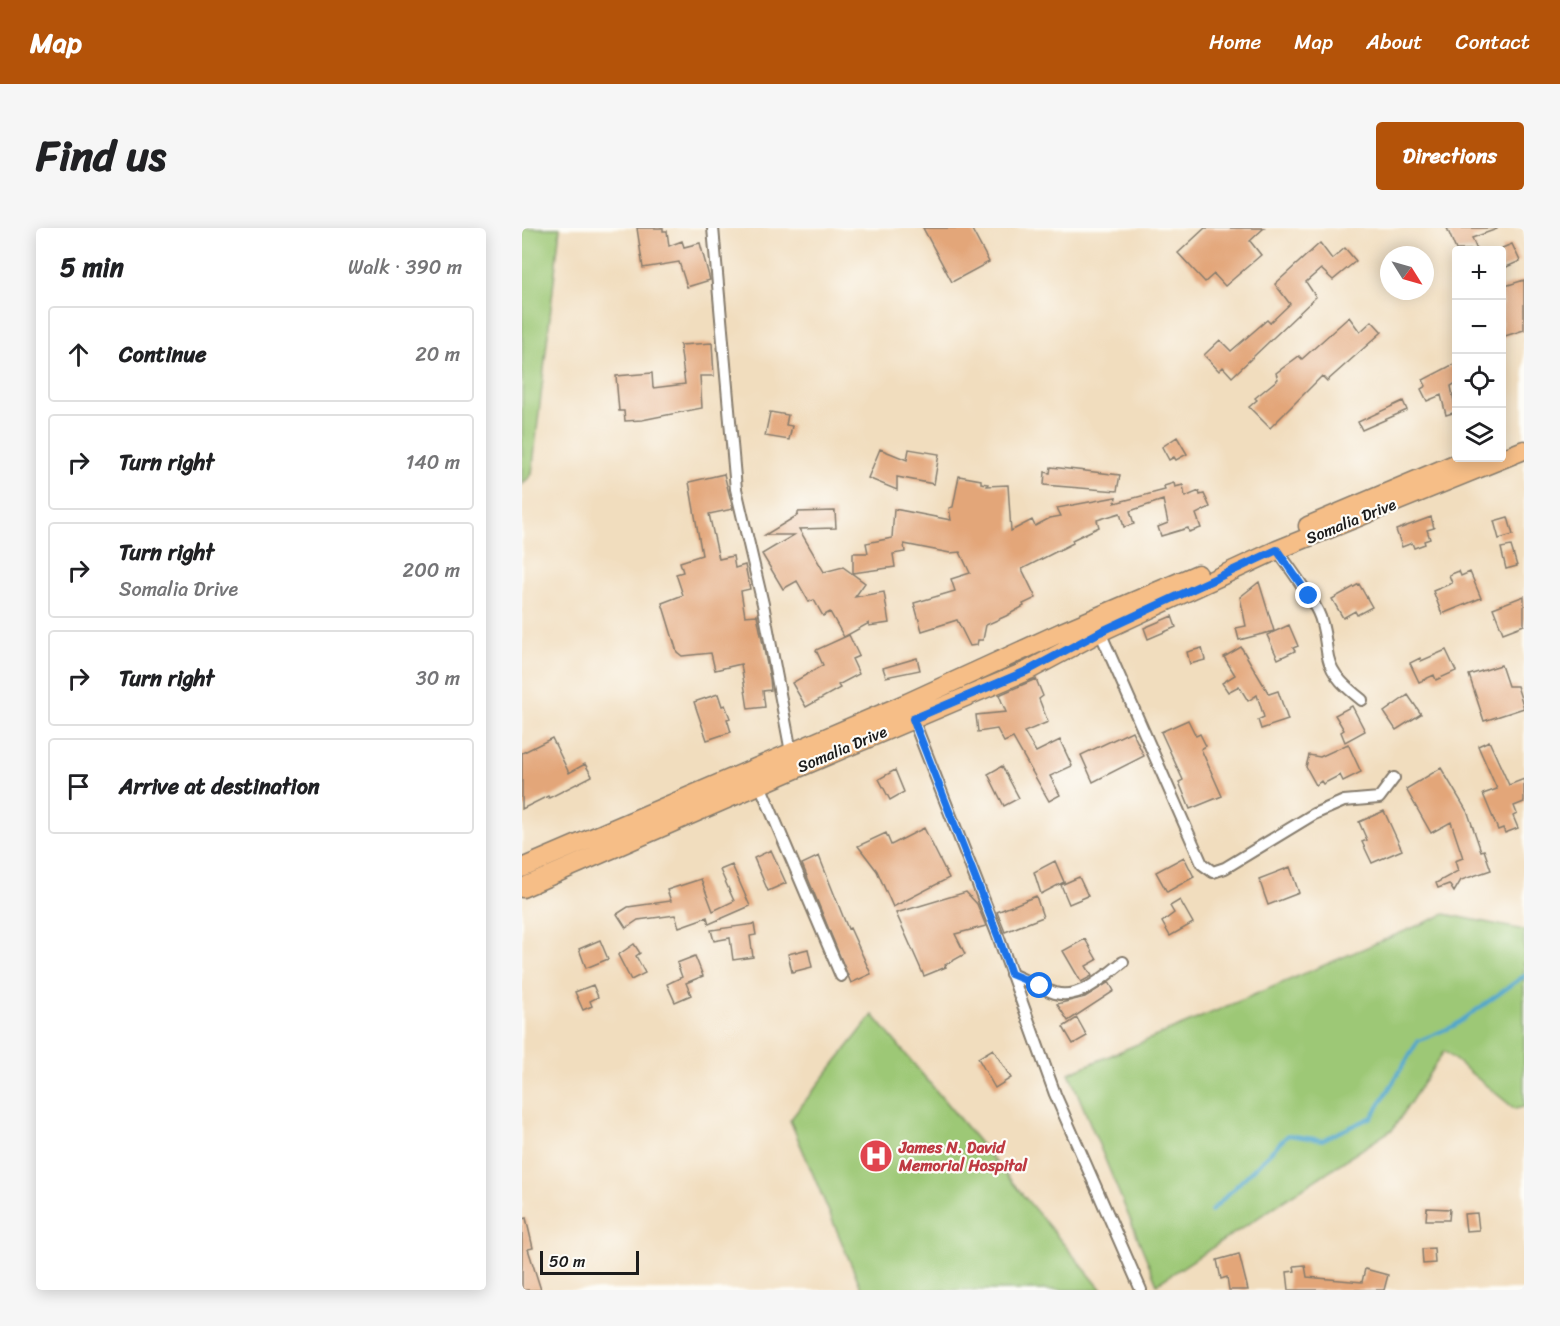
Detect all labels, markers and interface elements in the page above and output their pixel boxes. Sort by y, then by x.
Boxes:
text: Map [30,18,82,67]
text: Home [1209,23,1261,61]
text: Map [1294,23,1333,61]
text: About [1366,23,1423,61]
text: Contact [1456,23,1530,61]
text: Find us [36,119,166,193]
button: Directions [1376,122,1524,190]
text: 5 min [60,244,124,290]
north arrow [1380,246,1434,300]
map controls [1452,246,1506,462]
button: + [1452,246,1506,300]
text: Walk · 390 m [348,250,462,285]
button: − [1452,300,1506,354]
text: Continue [119,335,207,374]
text: 20 m [415,337,460,372]
icon: ahead [62,338,95,371]
button: locate [1452,354,1506,408]
button: layers [1452,408,1506,462]
text: Turn right [119,443,214,482]
text: 140 m [406,445,460,480]
icon: right [62,446,95,479]
street label: Somalia Drive [1301,490,1401,552]
text: Turn right [119,533,214,572]
text: 200 m [403,553,460,588]
icon: right [62,554,95,587]
text: Somalia Drive [119,572,238,607]
route end [1295,582,1321,608]
text: Turn right [119,659,214,698]
text: 30 m [416,661,460,696]
icon: right [62,662,95,695]
street label: Somalia Drive [792,717,892,781]
text: Arrive at destination [119,767,320,806]
icon: arrive [62,770,95,803]
route start [1026,972,1052,998]
place label: James N. David Memorial Hospital [898,1133,1029,1180]
hospital icon: James N. David Memorial Hospital [858,1138,894,1174]
text: 50 m [549,1247,585,1276]
scale bar [540,1248,639,1276]

